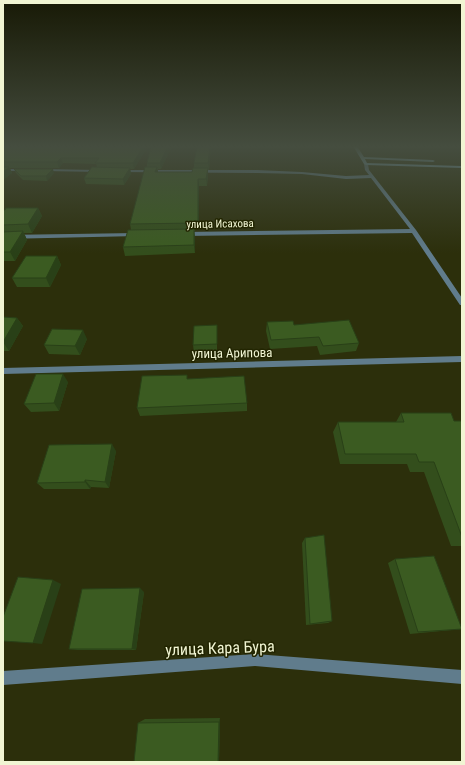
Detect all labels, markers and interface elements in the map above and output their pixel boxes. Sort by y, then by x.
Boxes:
street label: улица Исахова [186,217,254,231]
street label: улица Арипова [191,345,273,361]
street label: улица Кара Бура [165,637,275,659]

